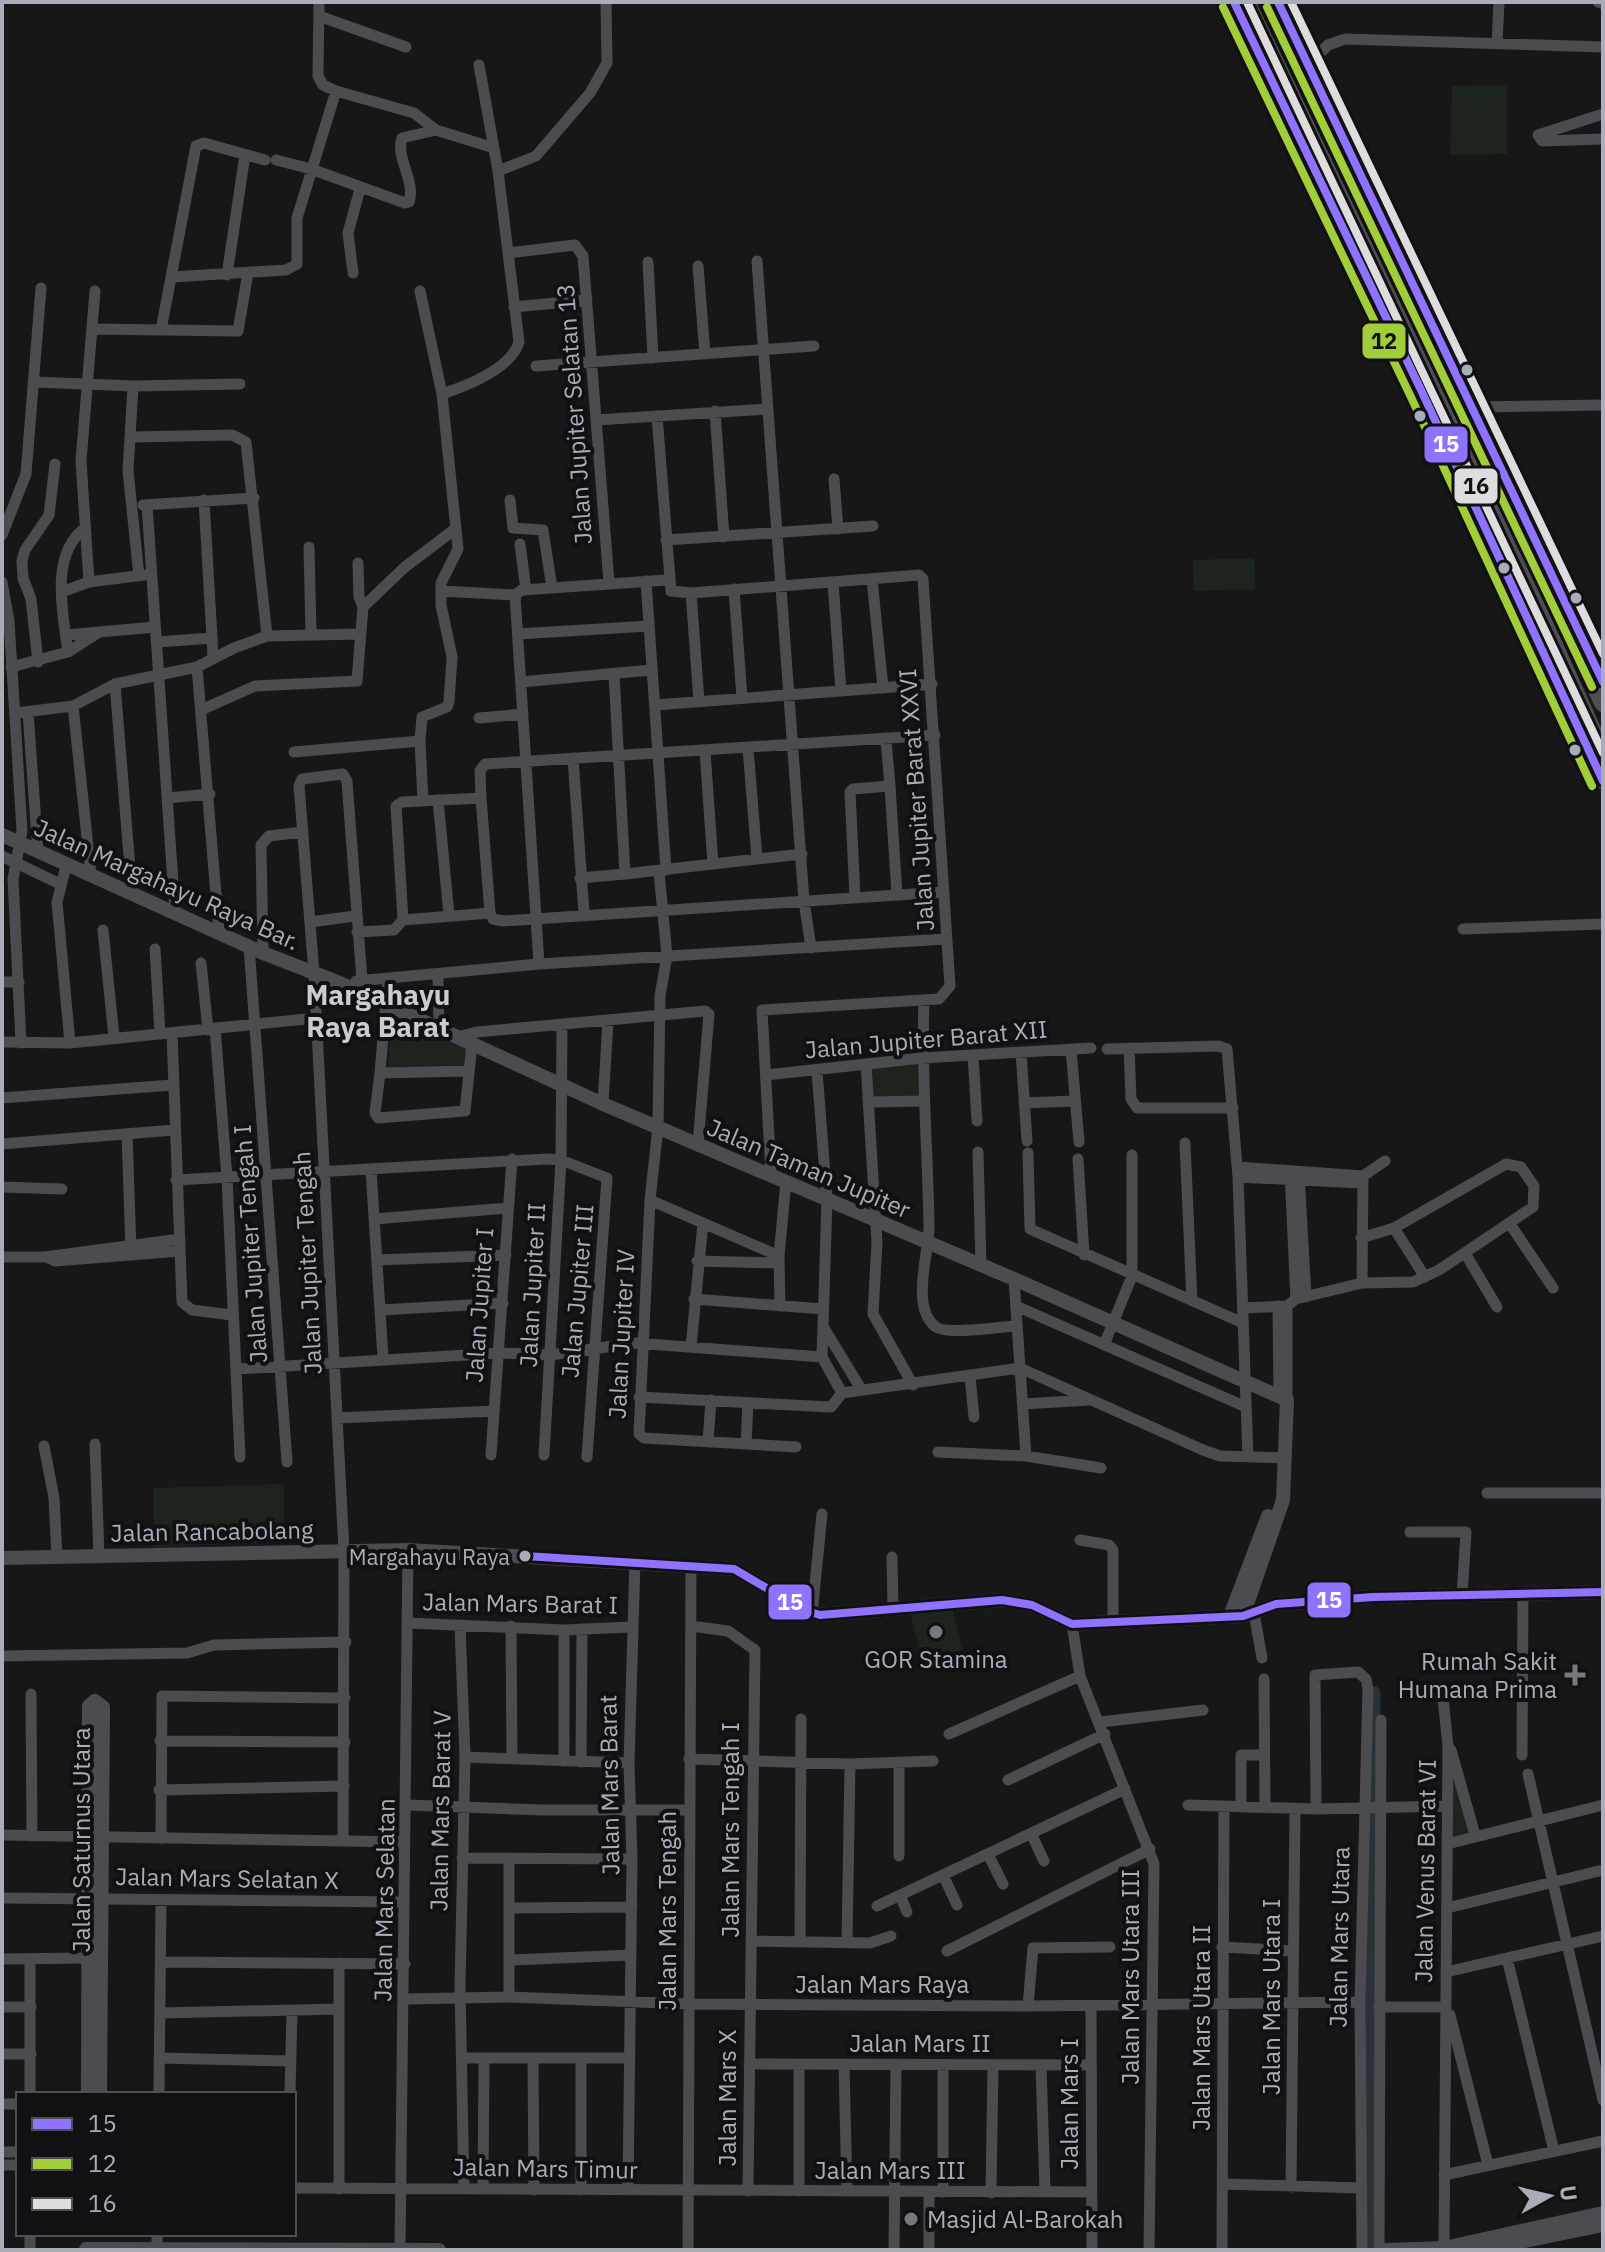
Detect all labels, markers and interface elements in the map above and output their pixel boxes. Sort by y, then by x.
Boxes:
street label: Jalan Jupiter Selatan 13 [549,283,599,545]
line badge: 12 [1361,322,1407,360]
text: 12 [1371,326,1397,355]
unlabelled marker [1459,362,1475,378]
unlabelled marker [1412,408,1428,424]
line badge: 15 [1423,425,1469,464]
text: 15 [1433,429,1459,458]
line badge: 16 [1453,467,1499,505]
text: 16 [1463,471,1489,500]
unlabelled marker [1496,560,1512,576]
unlabelled marker [1568,590,1584,606]
street label: Jalan Jupiter Barat XXVI [891,668,941,932]
unlabelled marker [1567,742,1583,758]
street label: Jalan Margahayu Raya Bar. [29,811,305,957]
district label: Margahayu Raya Barat [305,976,451,1045]
street label: Jalan Jupiter Barat XII [803,1012,1049,1066]
street label: Jalan Taman Jupiter [703,1111,916,1225]
street label: Jalan Jupiter Tengah I [226,1124,274,1364]
street label: Jalan Jupiter Tengah [285,1151,329,1375]
street label: Jalan Jupiter II [512,1202,552,1368]
street label: Jalan Jupiter III [553,1203,601,1379]
street label: Jalan Jupiter I [458,1227,500,1383]
street label: Jalan Jupiter IV [601,1248,641,1420]
street label: Jalan Rancabolang [110,1513,314,1549]
place label: Margahayu Raya [349,1542,510,1571]
marker: Margahayu Raya [517,1548,533,1564]
line badge: 15 [1306,1581,1352,1619]
line badge: 15 [767,1583,813,1621]
street label: Jalan Mars Barat I [422,1585,618,1621]
text: 15 [1316,1585,1342,1614]
text: 15 [777,1587,803,1616]
marker: GOR Stamina [927,1623,945,1641]
place label: GOR Stamina [864,1643,1008,1675]
place label: Rumah Sakit Humana Prima [1398,1645,1557,1705]
marker: Rumah Sakit Humana Prima [1564,1664,1586,1686]
street label: Jalan Mars Barat [591,1694,627,1876]
street label: Jalan Mars Barat V [422,1710,458,1912]
street label: Jalan Mars Tengah I [714,1722,746,1938]
street label: Jalan Saturnus Utara [65,1727,97,1952]
street label: Jalan Venus Barat VI [1407,1759,1443,1983]
street label: Jalan Mars Selatan [366,1798,402,2002]
street label: Jalan Mars Tengah [651,1811,683,2011]
street label: Jalan Mars Utara [1321,1846,1357,2028]
street label: Jalan Mars Selatan X [115,1860,339,1896]
street label: Jalan Mars Utara III [1114,1869,1146,2085]
street label: Jalan Mars Utara I [1255,1899,1287,2095]
street label: Jalan Mars Utara II [1185,1925,1217,2131]
street label: Jalan Mars Raya [795,1968,969,2000]
street label: Jalan Mars II [849,2027,991,2059]
street label: Jalan Mars X [711,2029,743,2166]
street label: Jalan Mars I [1053,2038,1085,2170]
legend [16,2092,296,2236]
text: 15 [88,2107,117,2139]
text: 12 [88,2147,117,2179]
street label: Jalan Mars Timur [452,2150,638,2186]
street label: Jalan Mars III [815,2154,965,2186]
north arrow [1509,2156,1589,2236]
text: U [1554,2184,1585,2203]
text: 16 [88,2187,117,2219]
place label: Masjid Al-Barokah [927,2203,1123,2235]
marker: Masjid Al-Barokah [902,2210,920,2228]

